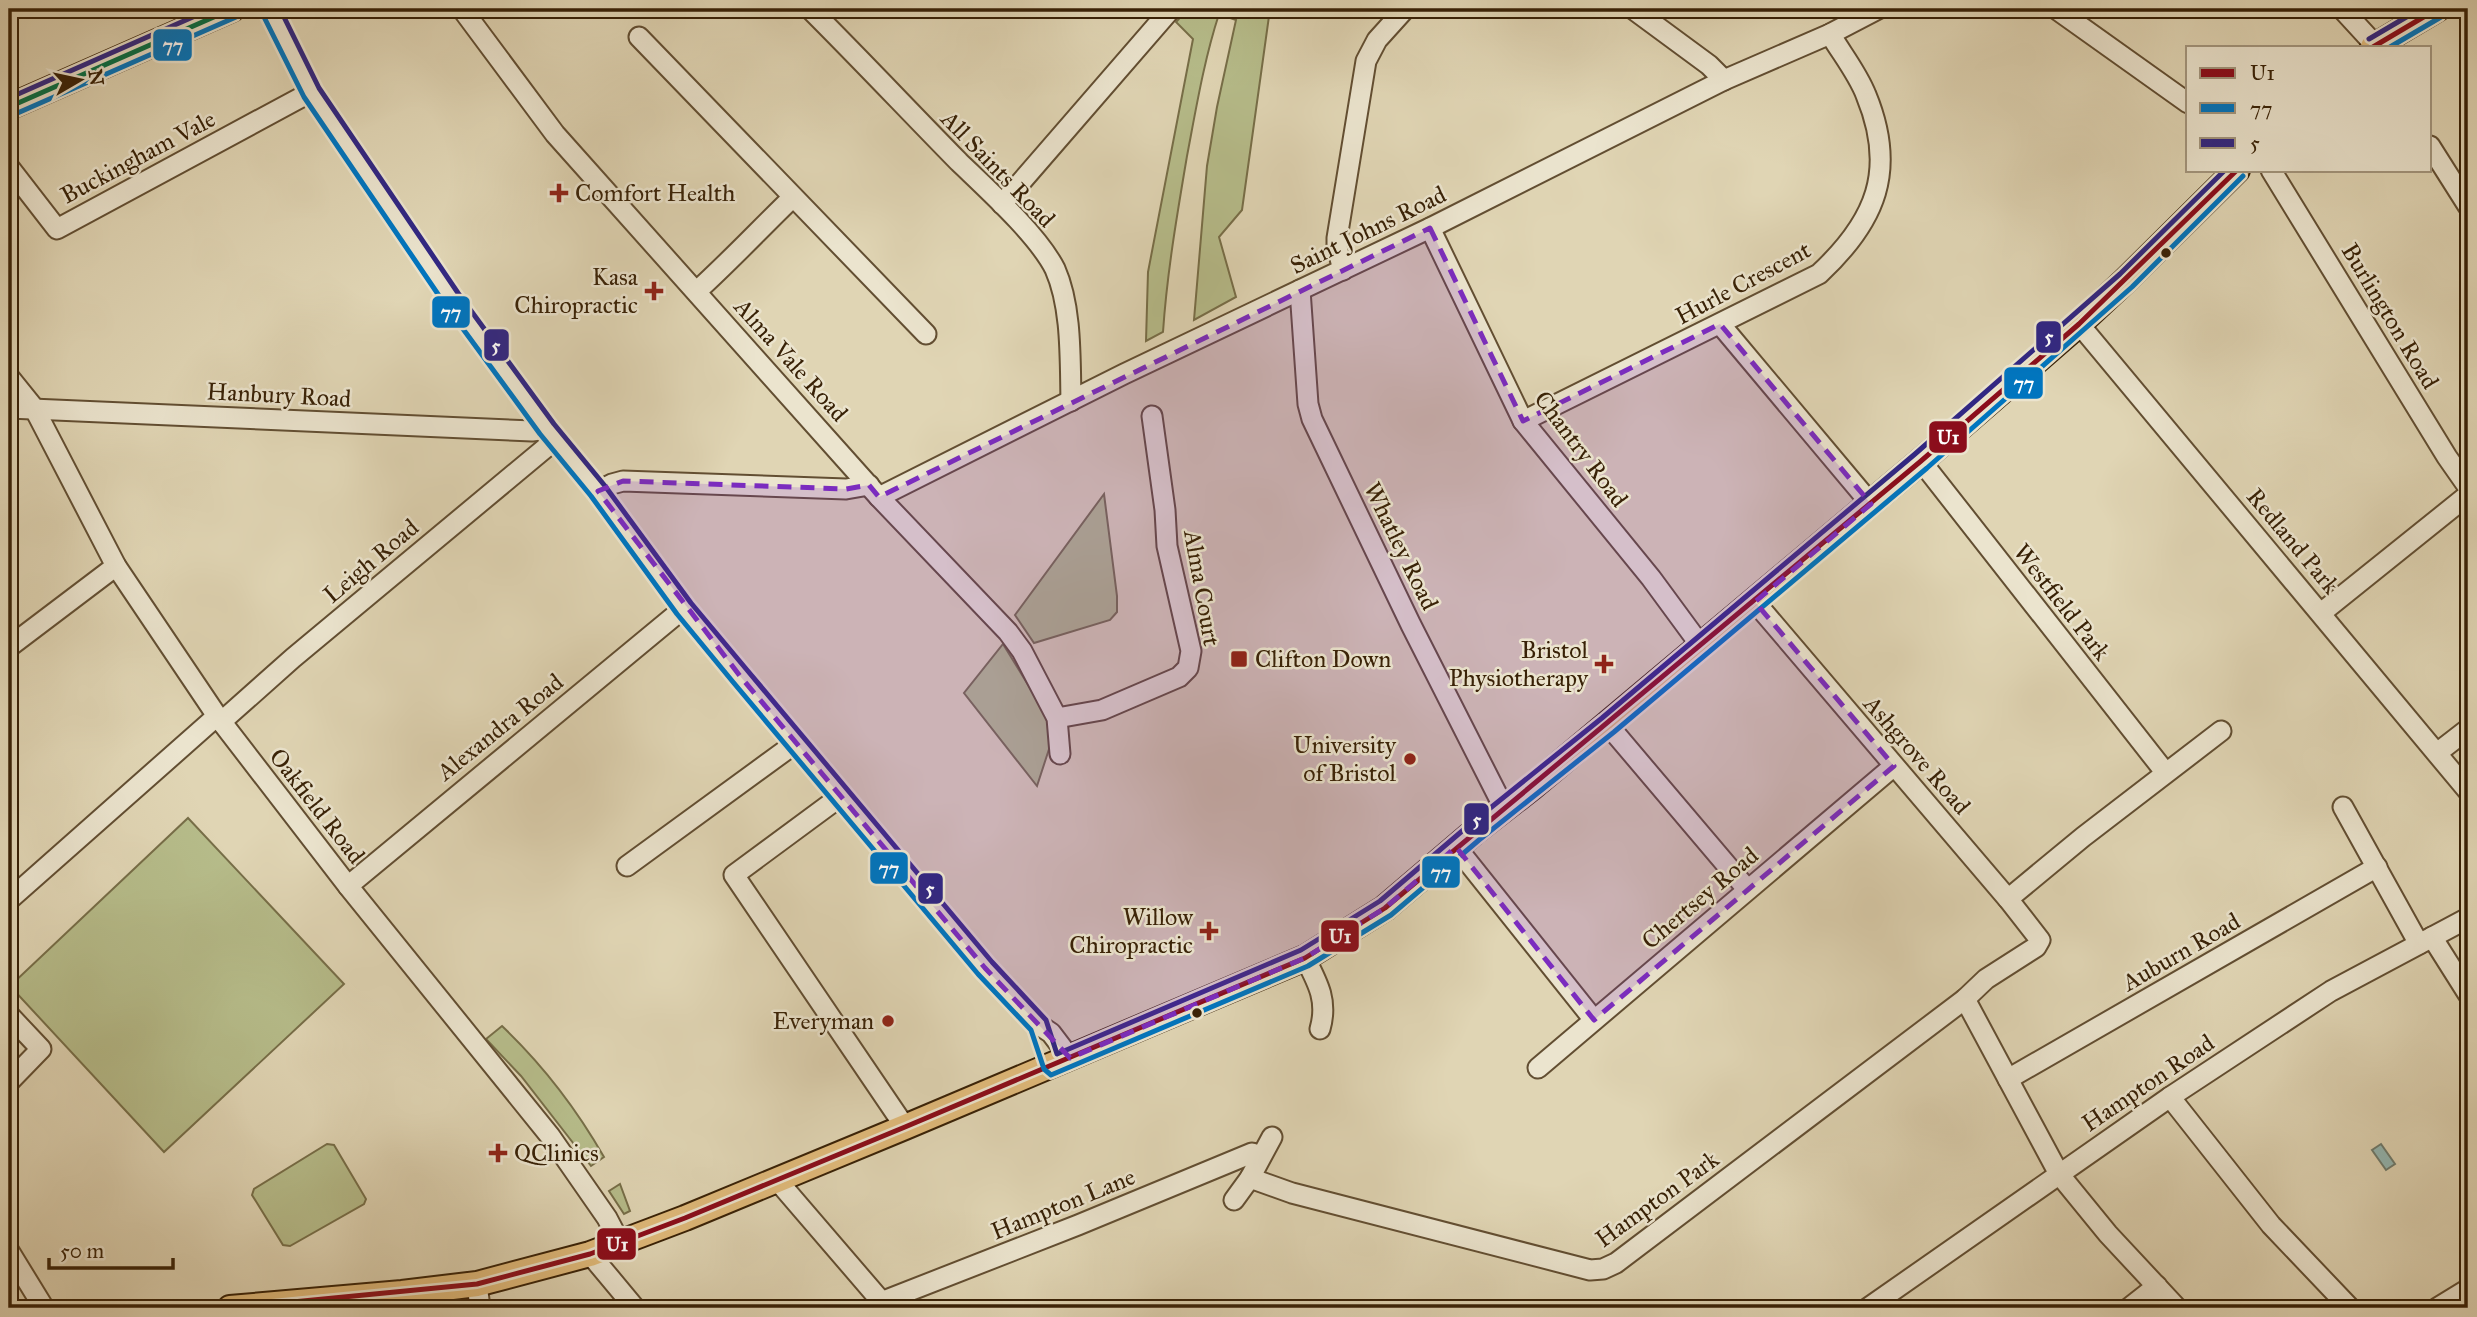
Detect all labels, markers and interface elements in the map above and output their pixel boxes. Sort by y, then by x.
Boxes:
line badge: 77 [152,28,193,62]
text: 77 [163,34,183,57]
north arrow [46,46,116,116]
legend [2186,46,2432,172]
text: U1 [2250,60,2275,86]
text: N [84,68,109,87]
text: 77 [2250,96,2272,122]
street label: All Saints Road [934,103,1061,234]
street label: Buckingham Vale [56,104,220,210]
text: 5 [2250,130,2260,156]
place label: Comfort Health [575,178,735,208]
street label: Saint Johns Road [1285,179,1451,281]
marker: Comfort Health [549,183,569,203]
street label: Hurle Crescent [1670,235,1816,331]
street label: Burlington Road [2335,238,2445,394]
unlabelled marker [2159,246,2173,260]
place label: Kasa Chiropractic [514,262,639,320]
marker: Kasa Chiropractic [644,281,664,301]
street label: Alma Vale Road [727,291,854,428]
line badge: 77 [431,295,471,329]
text: 77 [441,301,461,324]
line badge: 5 [2035,320,2062,354]
text: 5 [2045,325,2054,348]
line badge: 5 [483,328,510,362]
text: 5 [492,334,501,357]
line badge: 77 [2003,366,2044,400]
text: 77 [2014,372,2034,395]
street label: Hanbury Road [206,376,352,414]
street label: Chantry Road [1528,385,1634,513]
line badge: U1 [1928,420,1968,454]
text: U1 [1937,426,1960,449]
street label: Whatley Road [1357,477,1445,615]
street label: Redland Park [2240,482,2347,601]
street label: Leigh Road [317,512,425,610]
street label: Alma Court [1177,527,1227,649]
street label: Westfield Park [2007,538,2117,667]
place label: Bristol Physiotherapy [1449,635,1589,693]
place label: Clifton Down [1255,644,1391,674]
marker: Clifton Down [1229,649,1249,669]
marker: Bristol Physiotherapy [1594,654,1614,674]
street label: Alexandra Road [430,667,569,788]
street label: Ashgrove Road [1856,689,1977,821]
place label: University of Bristol [1293,730,1397,788]
street label: Oakfield Road [263,742,371,870]
marker: University of Bristol [1402,751,1418,767]
line badge: 5 [1463,802,1490,836]
text: 5 [1473,808,1482,831]
street label: Chertsey Road [1635,840,1765,956]
line badge: 77 [869,851,909,885]
line badge: 77 [1421,855,1461,889]
text: 77 [879,857,899,880]
text: 77 [1431,861,1451,884]
line badge: 5 [917,872,944,905]
text: 5 [926,877,935,900]
place label: Willow Chiropractic [1069,902,1194,960]
street label: Auburn Road [2116,906,2245,998]
line badge: U1 [1320,919,1360,953]
marker: Willow Chiropractic [1199,921,1219,941]
text: U1 [1329,925,1352,948]
place label: Everyman [773,1006,874,1036]
unlabelled marker [1190,1006,1204,1020]
marker: Everyman [880,1013,896,1029]
street label: Hampton Road [2076,1028,2220,1138]
place label: QClinics [514,1138,599,1168]
marker: QClinics [488,1143,508,1163]
street label: Hampton Park [1589,1144,1725,1254]
street label: Hampton Lane [987,1161,1139,1247]
scale bar [49,1226,173,1270]
line badge: U1 [596,1227,637,1261]
text: U1 [606,1233,629,1256]
text: 50 m [60,1238,105,1264]

